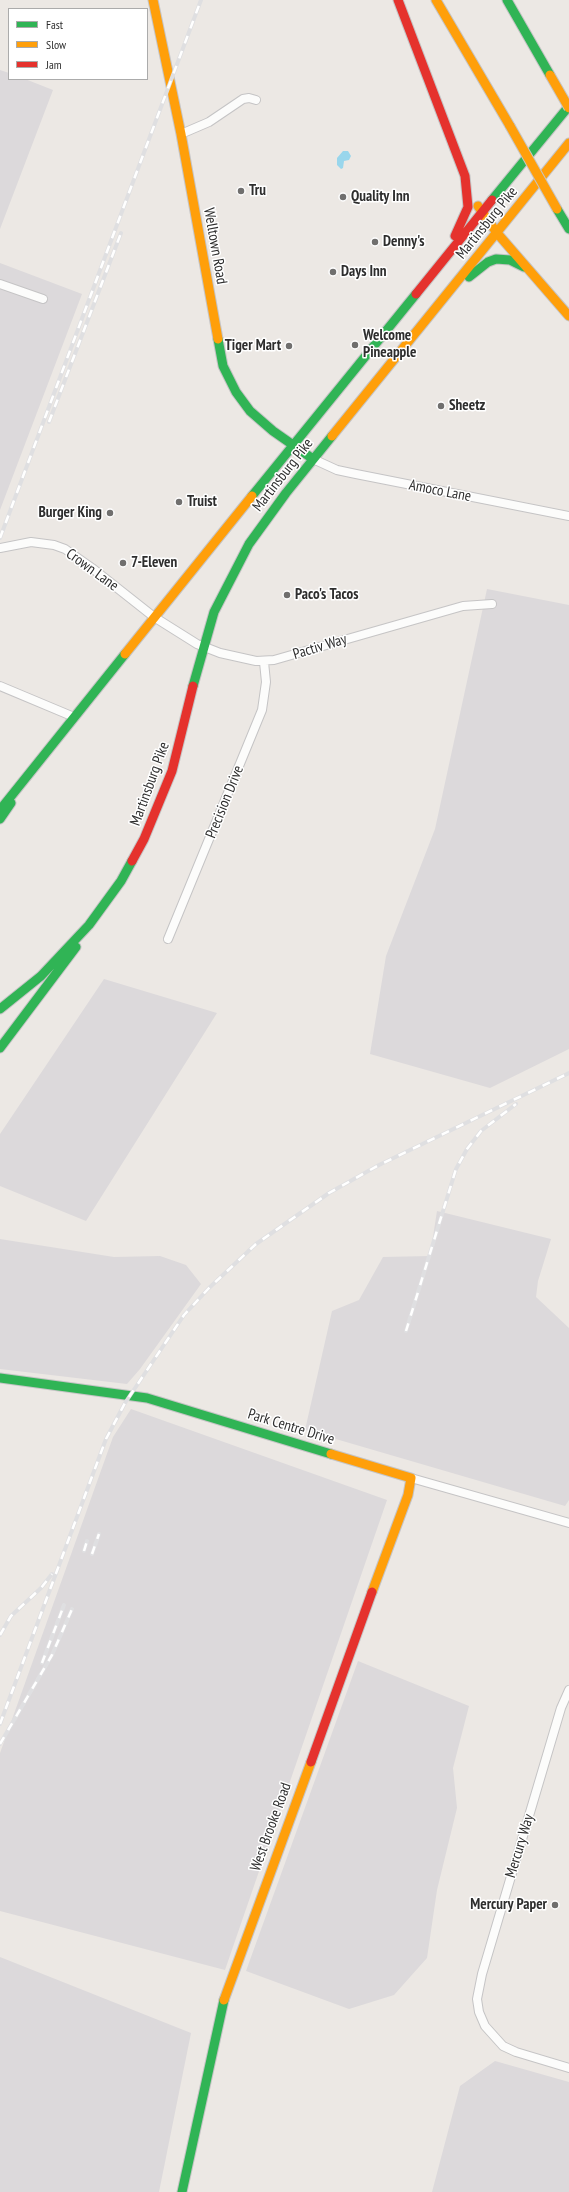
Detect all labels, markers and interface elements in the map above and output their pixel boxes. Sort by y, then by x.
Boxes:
legend [8,8,148,80]
text: Fast [46,17,63,32]
text: Slow [46,37,66,52]
text: Jam [46,57,62,72]
place label: Tru [249,182,266,200]
street label: Martinsburg Pike [452,183,522,263]
marker: Tru [236,186,246,196]
place label: Quality Inn [351,188,409,206]
marker: Quality Inn [338,192,348,202]
street label: Welltown Road [199,206,231,286]
place label: Denny's [383,233,424,251]
marker: Denny's [370,237,380,247]
place label: Days Inn [341,263,387,281]
marker: Days Inn [328,267,338,277]
place label: Welcome Pineapple [363,327,416,362]
place label: Tiger Mart [225,337,281,355]
marker: Welcome Pineapple [350,340,360,350]
marker: Tiger Mart [284,341,294,351]
place label: Sheetz [449,397,485,415]
marker: Sheetz [436,401,446,411]
street label: Martinsburg Pike [249,435,317,515]
street label: Amoco Lane [407,476,473,506]
place label: Truist [187,493,217,511]
marker: Truist [174,497,184,507]
place label: Burger King [38,504,102,522]
marker: Burger King [105,508,115,518]
street label: Crown Lane [62,545,122,595]
place label: 7-Eleven [131,554,177,572]
marker: 7-Eleven [118,558,128,568]
place label: Paco's Tacos [295,586,358,604]
marker: Paco's Tacos [282,590,292,600]
street label: Pactiv Way [291,630,349,664]
street label: Martinsburg Pike [127,740,173,828]
street label: Precision Drive [202,763,248,841]
street label: Park Centre Drive [246,1405,336,1449]
street label: West Brooke Road [247,1780,295,1874]
street label: Mercury Way [502,1812,538,1880]
place label: Mercury Paper [470,1896,547,1914]
marker: Mercury Paper [550,1900,560,1910]

